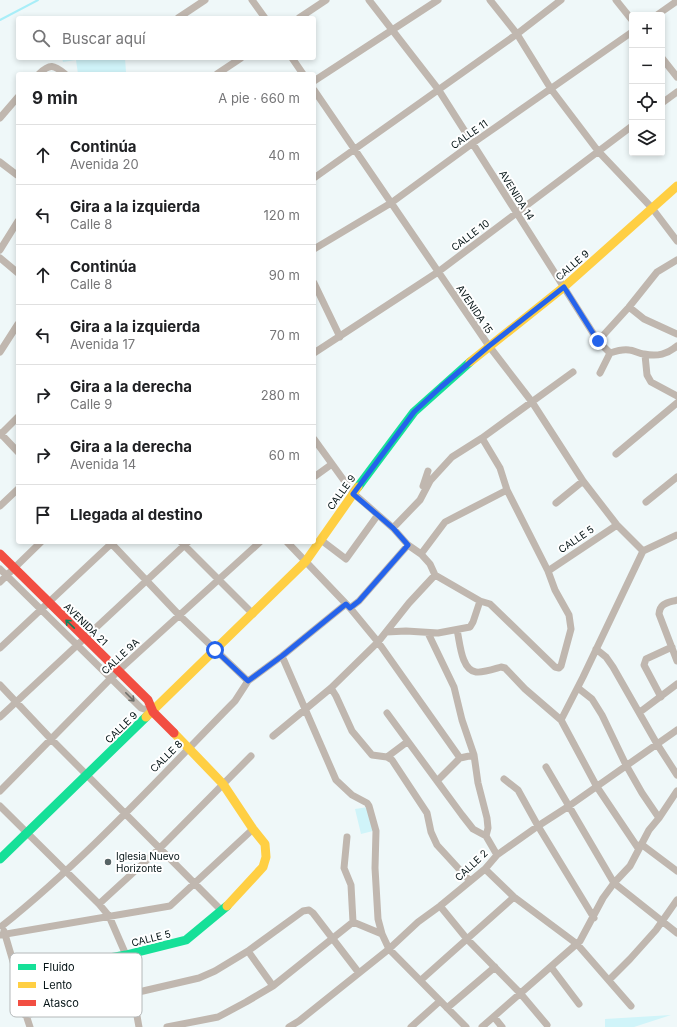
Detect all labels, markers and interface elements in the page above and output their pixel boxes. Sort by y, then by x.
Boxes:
map controls [629,12,665,156]
button: + [629,12,665,48]
search box [16,16,316,60]
icon: search [30,27,52,49]
text: Buscar aquí [62,29,146,48]
button: − [629,48,665,84]
button: locate [629,84,665,120]
text: 9 min [32,88,78,108]
text: A pie · 660 m [218,90,300,106]
street label: CALLE 11 [448,117,490,151]
button: layers [629,120,665,156]
text: Continúa [70,137,137,156]
icon: ahead [32,144,54,166]
text: 40 m [268,147,300,163]
text: Avenida 20 [70,156,139,172]
street label: AVENIDA 14 [497,168,537,222]
text: Gira a la izquierda [70,197,200,216]
icon: left [32,204,54,226]
text: 120 m [264,207,300,223]
text: Calle 8 [70,216,112,232]
street label: CALLE 10 [449,217,491,253]
street label: CALLE 9 [553,247,591,283]
text: Continúa [70,257,137,276]
icon: ahead [32,264,54,286]
text: 90 m [269,267,300,283]
text: Calle 8 [70,276,112,292]
street label: AVENIDA 15 [454,282,496,336]
text: Gira a la izquierda [70,317,200,336]
icon: left [32,324,54,346]
text: 70 m [270,327,300,343]
route end [589,332,607,350]
text: Avenida 17 [70,336,135,352]
text: Gira a la derecha [70,377,192,396]
icon: right [32,384,54,406]
text: 280 m [261,387,300,403]
text: Calle 9 [70,396,112,412]
text: Gira a la derecha [70,437,192,456]
icon: right [32,444,54,466]
text: 60 m [269,447,300,463]
text: Avenida 14 [70,456,136,472]
street label: CALLE 9 [324,472,358,512]
icon: arrive [32,504,54,526]
text: Llegada al destino [70,505,203,524]
street label: CALLE 5 [556,523,596,555]
street label: AVENIDA 21 [62,600,110,648]
one-way arrow [65,619,75,629]
street label: CALLE 9A [99,635,141,677]
route start [206,641,224,659]
one-way arrow [125,692,135,702]
street label: CALLE 9 [102,709,140,745]
street label: CALLE 8 [147,737,185,775]
street label: CALLE 2 [452,847,490,883]
place label: Iglesia Nuevo Horizonte [116,850,180,874]
marker: Iglesia Nuevo Horizonte [103,857,113,867]
street label: CALLE 5 [130,927,172,949]
legend [10,953,142,1017]
text: Fluido [43,960,75,974]
text: Lento [43,978,73,992]
text: Atasco [43,996,79,1010]

